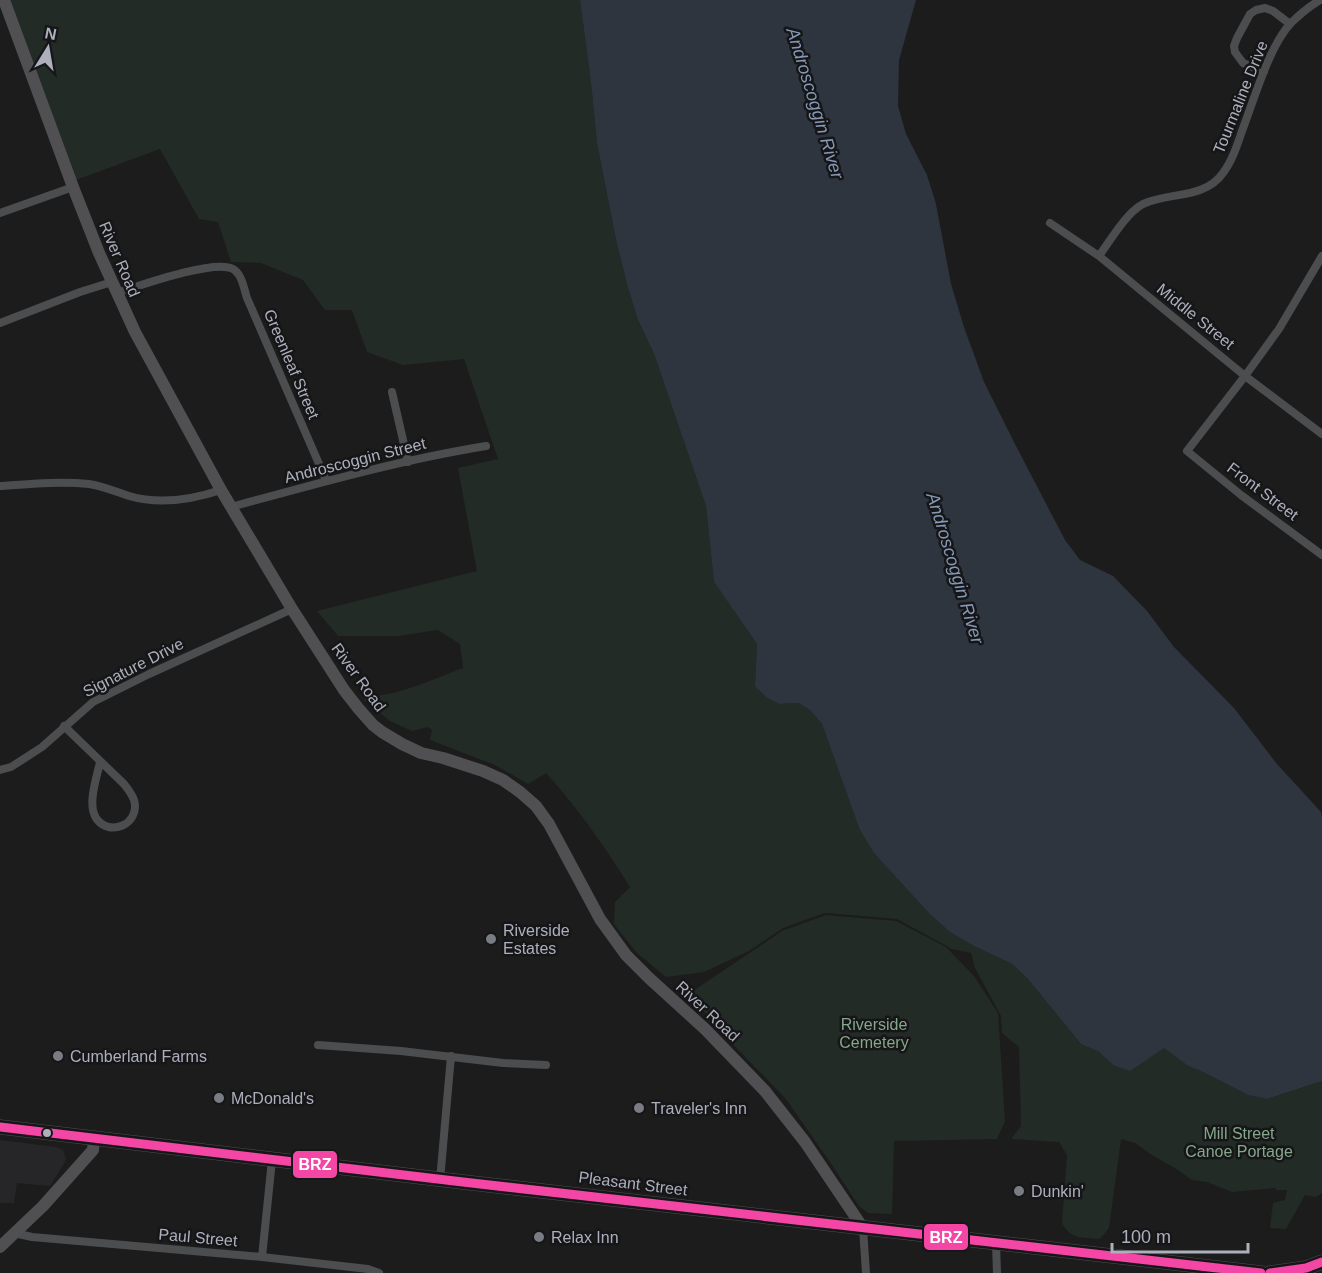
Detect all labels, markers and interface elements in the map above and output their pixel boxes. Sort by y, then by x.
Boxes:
north arrow [18,18,78,78]
text: N [43,24,58,43]
water label: Androscoggin River [782,24,848,182]
street label: Tourmaline Drive [1210,38,1271,156]
street label: River Road [96,219,143,299]
street label: Middle Street [1154,280,1238,353]
street label: Greenleaf Street [261,307,323,422]
street label: Androscoggin Street [283,435,428,486]
street label: Front Street [1224,459,1302,524]
water label: Androscoggin River [922,489,988,647]
street label: Signature Drive [80,635,186,700]
street label: River Road [328,640,389,715]
place label: Riverside Estates [503,922,570,957]
marker: Riverside Estates [484,932,498,946]
street label: River Road [673,978,743,1045]
park label: Riverside Cemetery [839,1016,909,1051]
place label: Cumberland Farms [70,1048,207,1065]
marker: Cumberland Farms [51,1049,65,1063]
place label: McDonald's [231,1090,314,1107]
marker: McDonald's [212,1091,226,1105]
place label: Traveler's Inn [651,1100,747,1117]
marker: Traveler's Inn [632,1101,646,1115]
park label: Mill Street Canoe Portage [1185,1125,1293,1160]
unlabelled marker [41,1127,53,1139]
line badge: BRZ [292,1150,338,1179]
text: BRZ [299,1156,332,1173]
street label: Pleasant Street [578,1168,689,1199]
place label: Dunkin' [1031,1183,1084,1200]
marker: Dunkin' [1012,1184,1026,1198]
scale bar [1112,1216,1248,1254]
line badge: BRZ [923,1223,969,1251]
street label: Paul Street [158,1226,239,1249]
text: 100 m [1121,1227,1171,1247]
place label: Relax Inn [551,1229,619,1246]
text: BRZ [930,1229,963,1246]
marker: Relax Inn [532,1230,546,1244]

